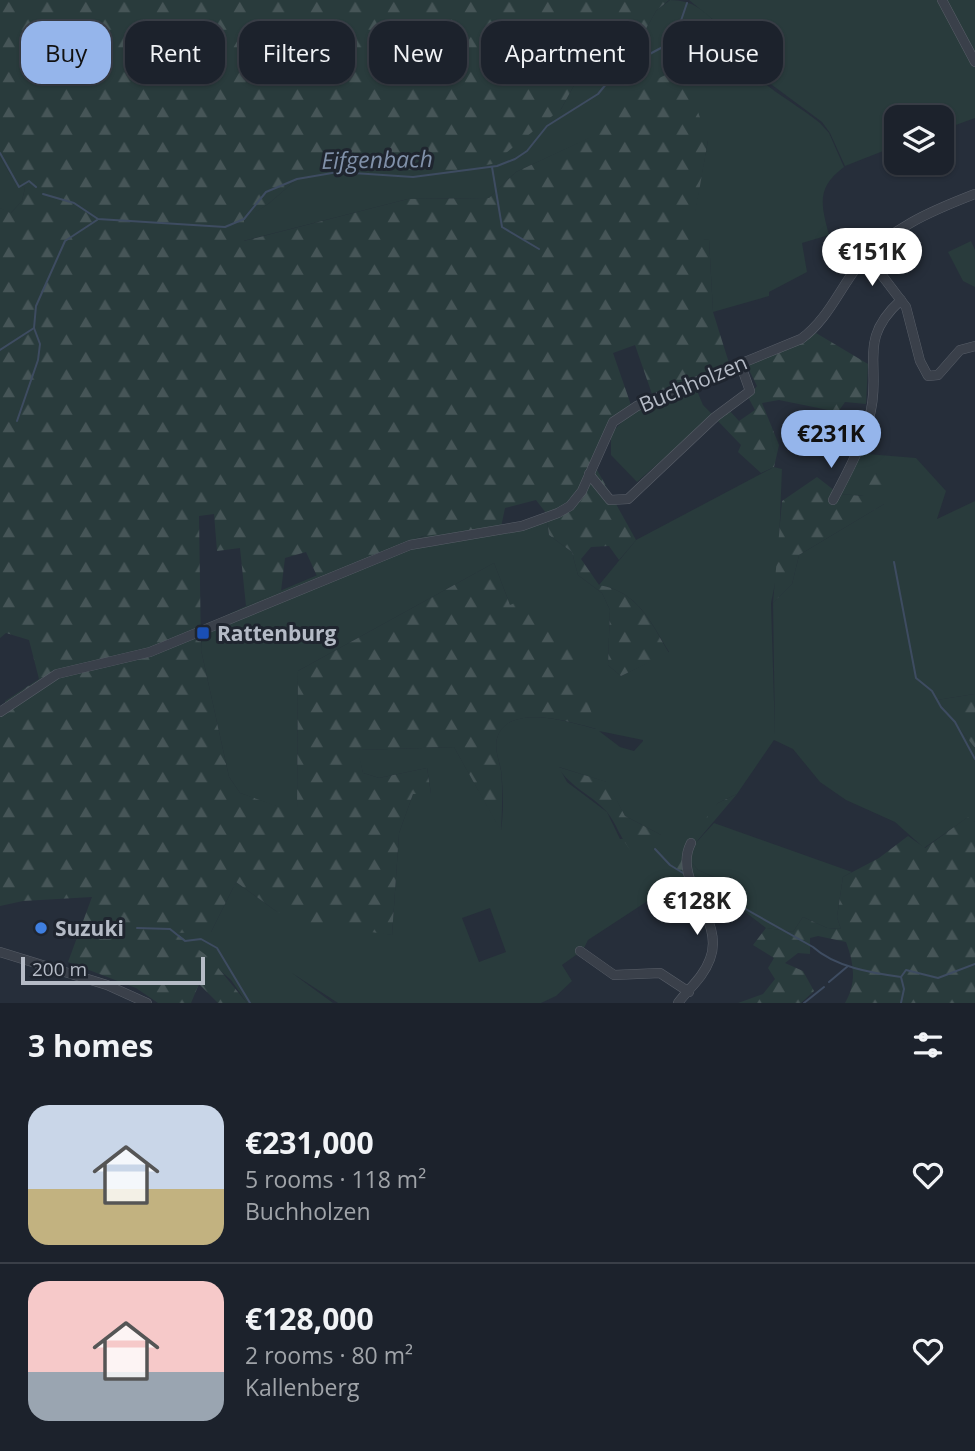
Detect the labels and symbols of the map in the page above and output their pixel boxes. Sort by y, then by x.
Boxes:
water label: Eifgenbach [321,142,433,176]
pin: €151K [823,229,921,288]
street label: Buchholzen [635,348,751,418]
pin: €231K [782,410,880,470]
place label: Rattenburg [217,619,337,647]
marker: Rattenburg [195,625,211,641]
pin: €128K [648,878,746,937]
place label: Suzuki [55,914,124,942]
marker: Suzuki [33,920,49,936]
scale bar [21,954,205,986]

